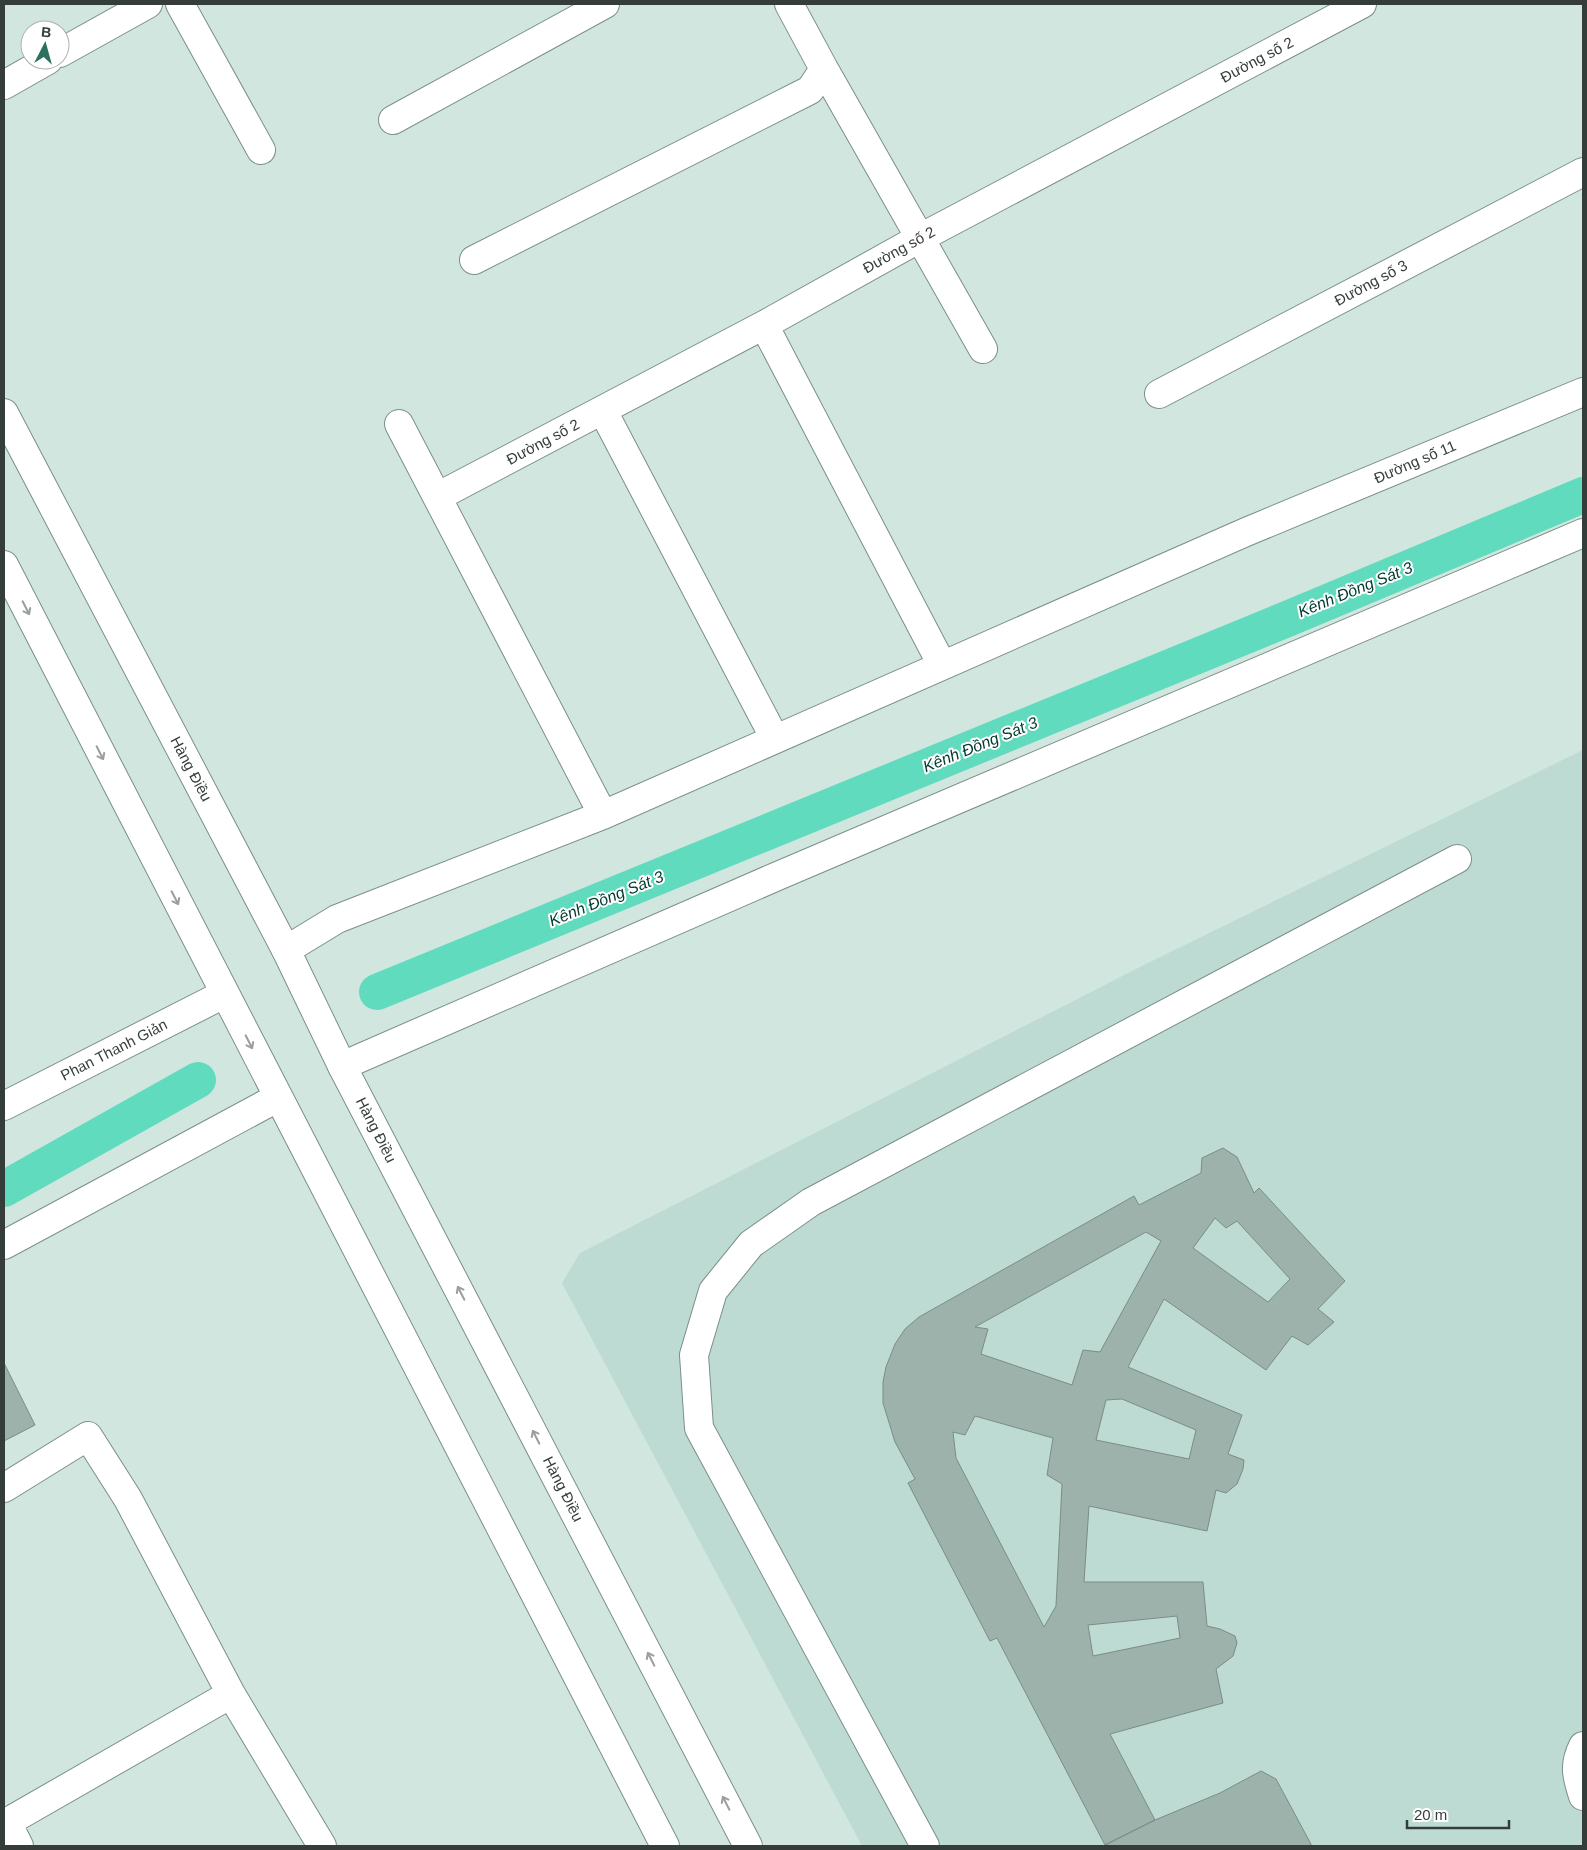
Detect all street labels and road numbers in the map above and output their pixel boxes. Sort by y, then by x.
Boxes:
street label: Đường số 2 [1217,33,1296,86]
street label: Đường số 2 [860,223,938,276]
street label: Đường số 3 [1331,256,1410,309]
street label: Đường số 2 [503,415,582,468]
street label: Đường số 11 [1371,437,1458,486]
street label: Hàng Điều [167,733,216,804]
street label: Phan Thanh Giản [58,1015,170,1084]
street label: Hàng Điều [353,1094,400,1165]
street label: Hàng Điều [540,1453,587,1524]

